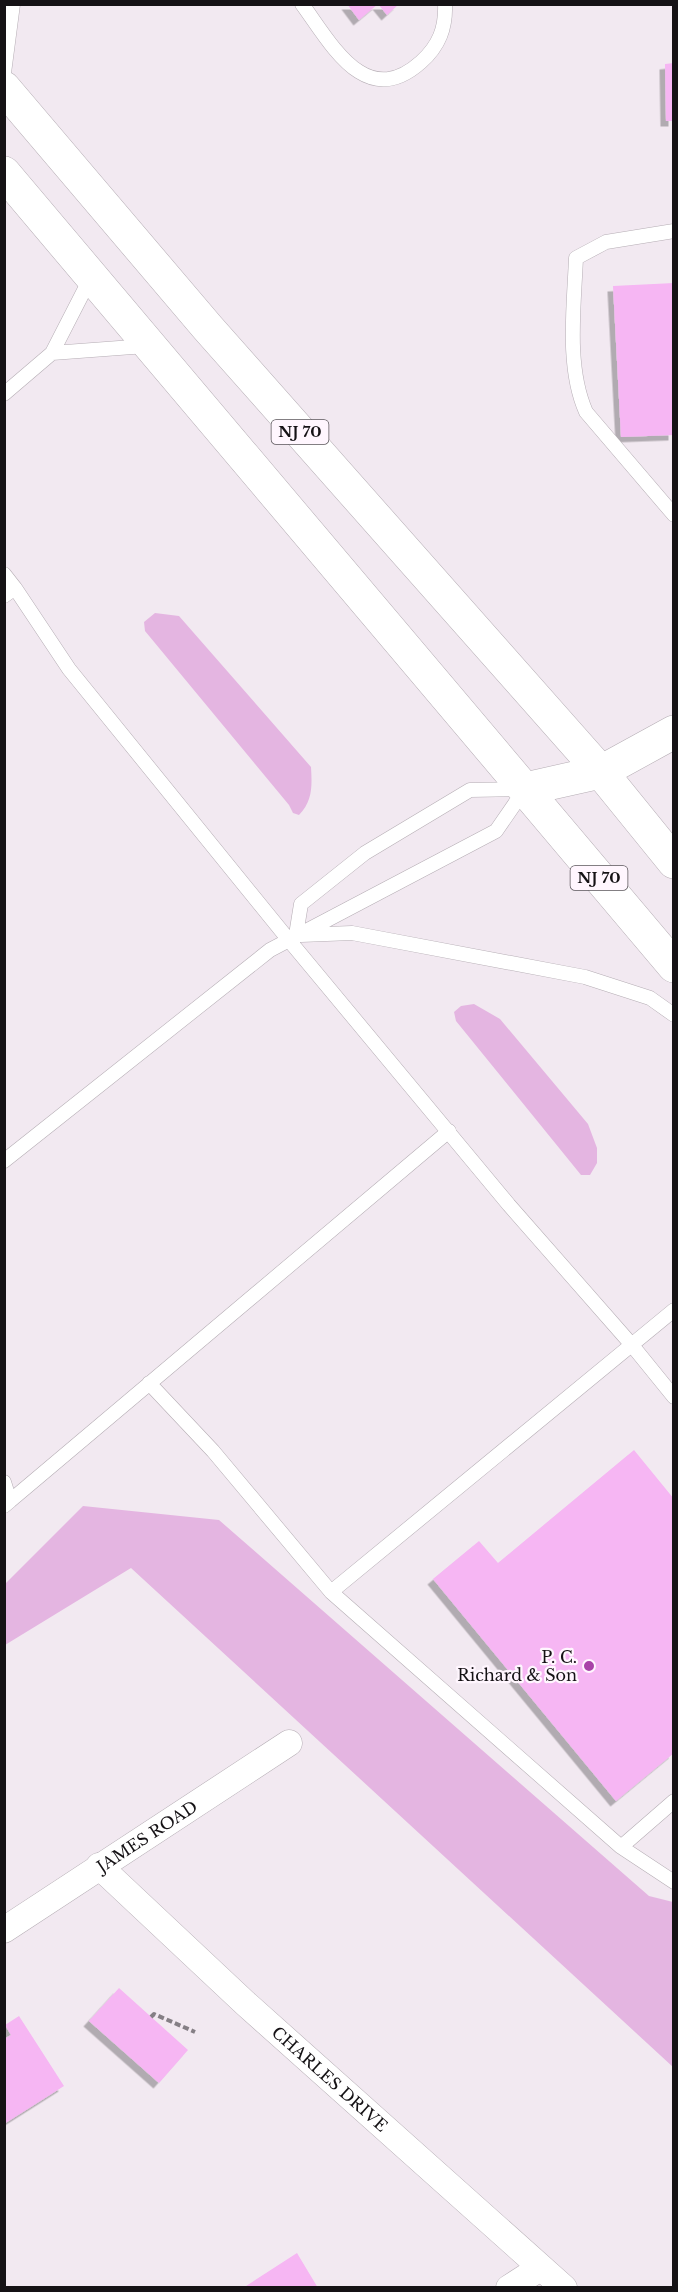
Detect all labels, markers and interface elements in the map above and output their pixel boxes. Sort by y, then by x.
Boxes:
road number: NJ 70 [272,420,328,444]
road number: NJ 70 [570,866,628,890]
place label: P. C. Richard & Son [457,1647,577,1685]
marker: P. C. Richard & Son [582,1659,596,1673]
street label: JAMES ROAD [91,1796,201,1877]
street label: CHARLES DRIVE [268,2022,392,2136]

